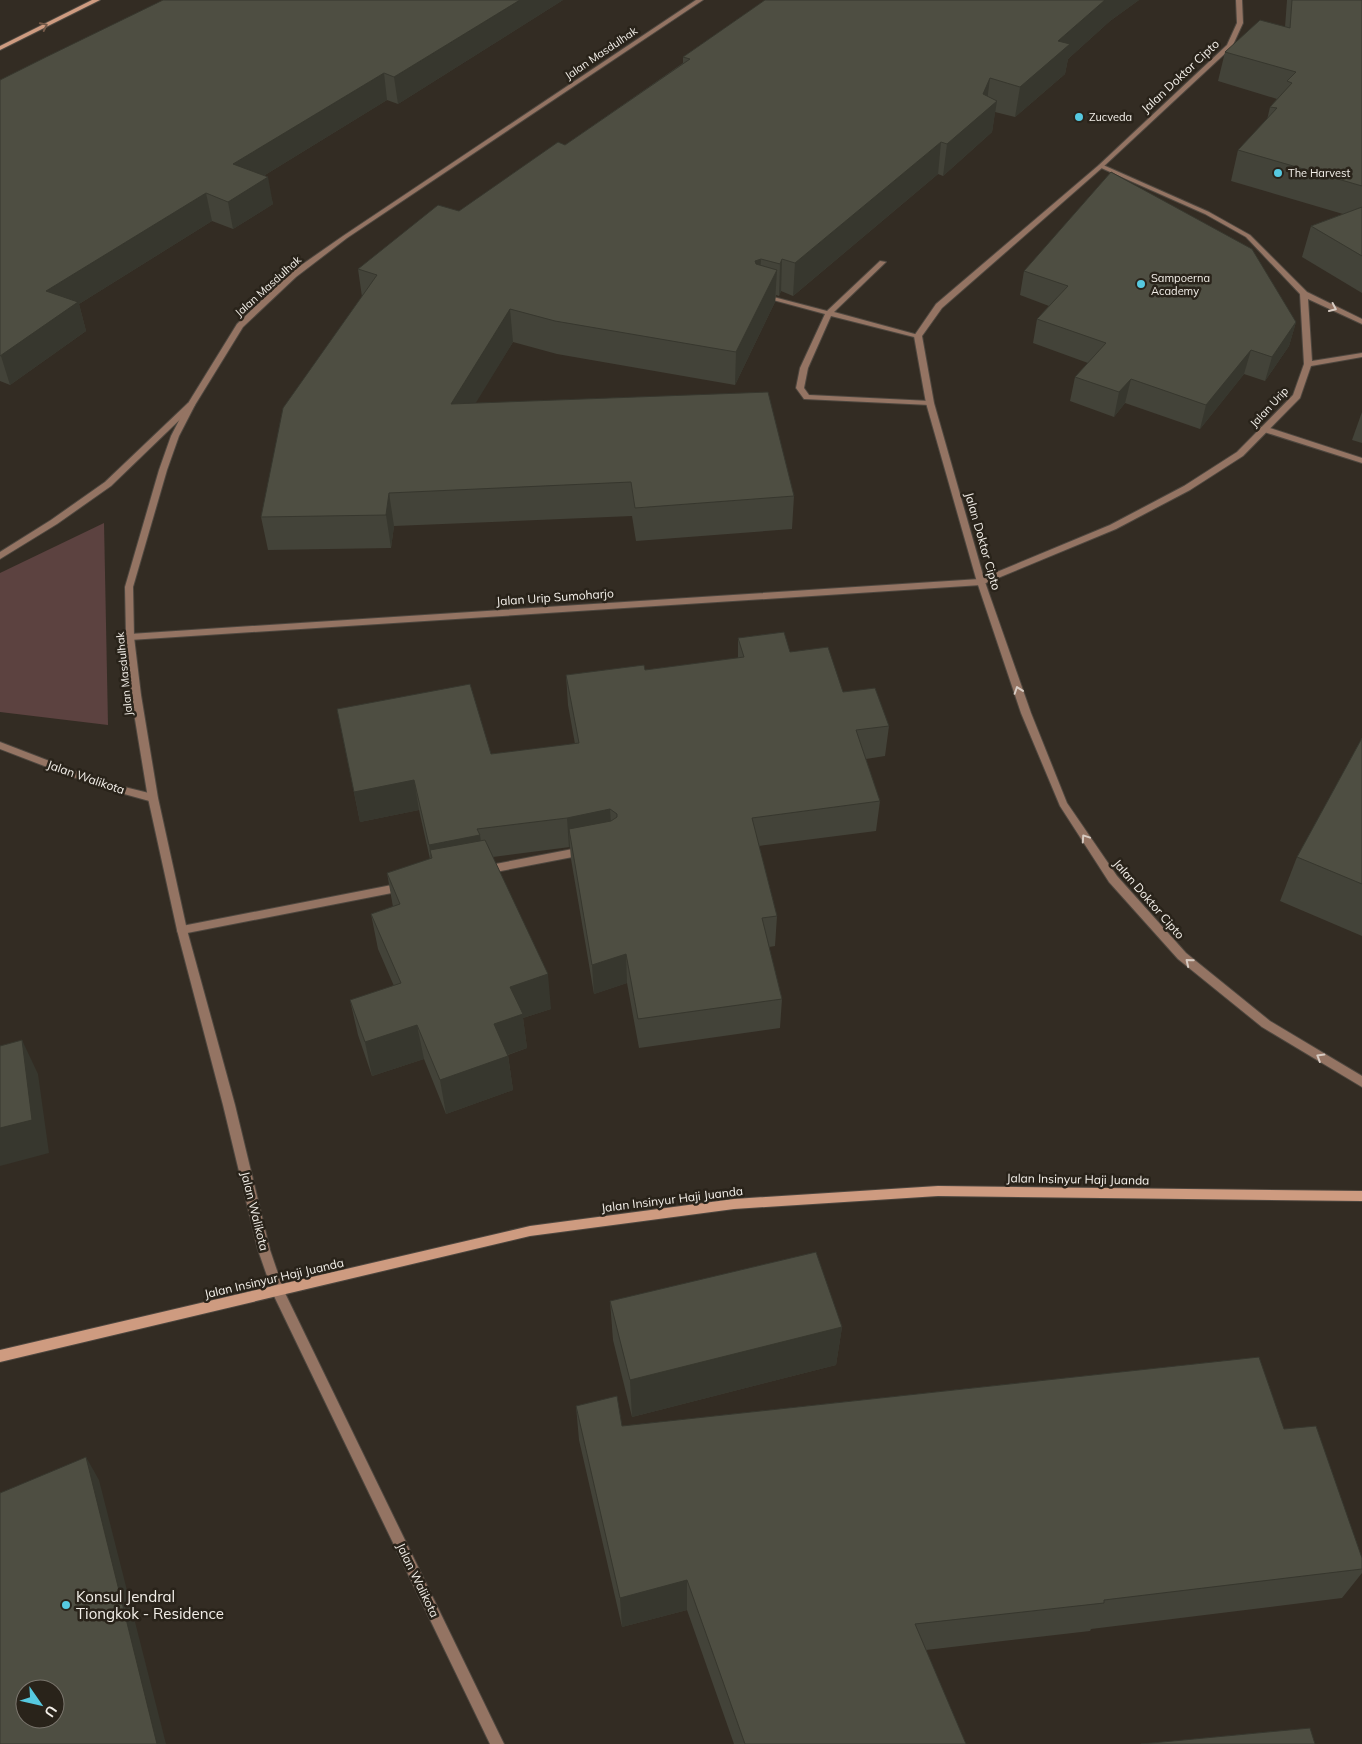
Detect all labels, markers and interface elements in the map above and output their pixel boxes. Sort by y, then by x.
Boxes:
one-way arrow [38,23,47,33]
street label: Jalan Masdulhak [562,23,640,82]
street label: Jalan Doktor Cipto [1138,36,1222,116]
place label: Zucveda [1089,110,1132,124]
marker: Zucveda [1073,111,1085,123]
place label: The Harvest [1288,166,1350,180]
marker: The Harvest [1272,167,1284,179]
street label: Jalan Masdulhak [232,252,304,319]
place label: Sampoerna Academy [1151,271,1210,298]
marker: Sampoerna Academy [1135,278,1147,290]
one-way arrow [1328,302,1337,312]
street label: Jalan Urip [1247,384,1291,430]
street label: Jalan Doktor Cipto [962,490,1004,592]
street label: Jalan Urip Sumoharjo [496,585,614,609]
street label: Jalan Masdulhak [113,631,135,717]
one-way arrow [1014,687,1024,695]
street label: Jalan Walikota [45,757,127,797]
one-way arrow [1082,834,1091,843]
street label: Jalan Doktor Cipto [1110,856,1188,942]
one-way arrow [1186,959,1195,967]
one-way arrow [1317,1054,1326,1064]
street label: Jalan Walikota [238,1170,272,1252]
street label: Jalan Insinyur Haji Juanda [1006,1170,1150,1188]
street label: Jalan Insinyur Haji Juanda [600,1183,744,1215]
street label: Jalan Insinyur Haji Juanda [203,1255,345,1301]
street label: Jalan Walikota [393,1540,443,1620]
place label: Konsul Jendral Tiongkok - Residence [76,1587,224,1623]
marker: Konsul Jendral Tiongkok - Residence [60,1599,72,1611]
north arrow [15,1679,65,1729]
text: U [40,1702,61,1721]

